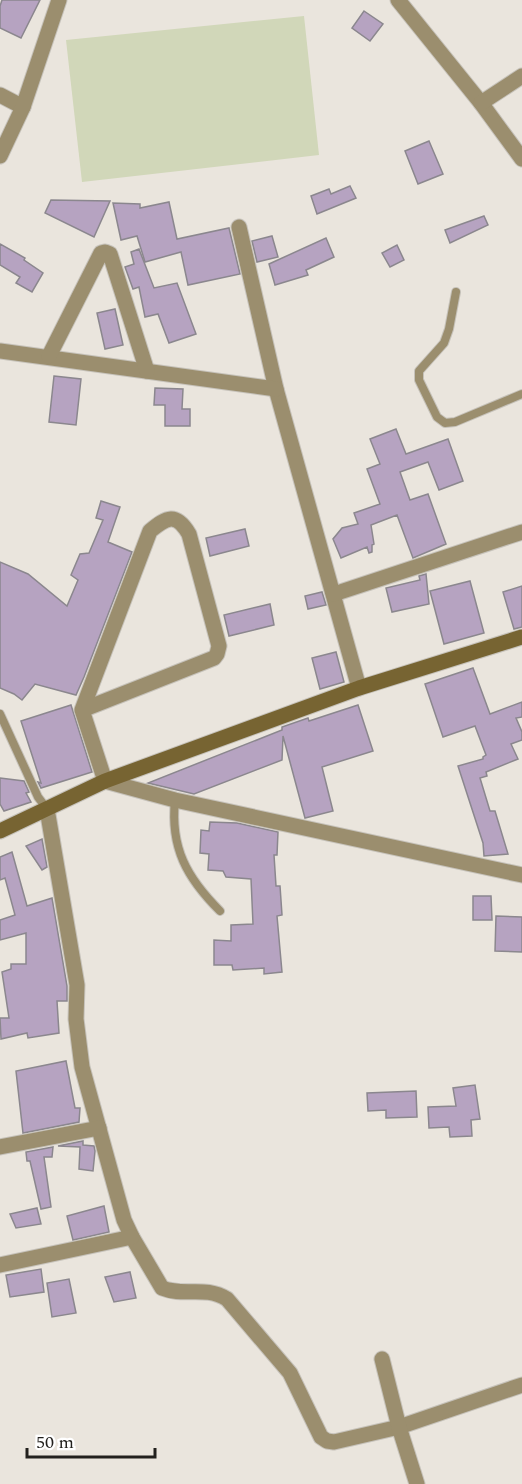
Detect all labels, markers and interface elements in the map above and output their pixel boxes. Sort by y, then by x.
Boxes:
scale bar [27,1421,154,1459]
text: 50 m [36,1429,74,1456]

